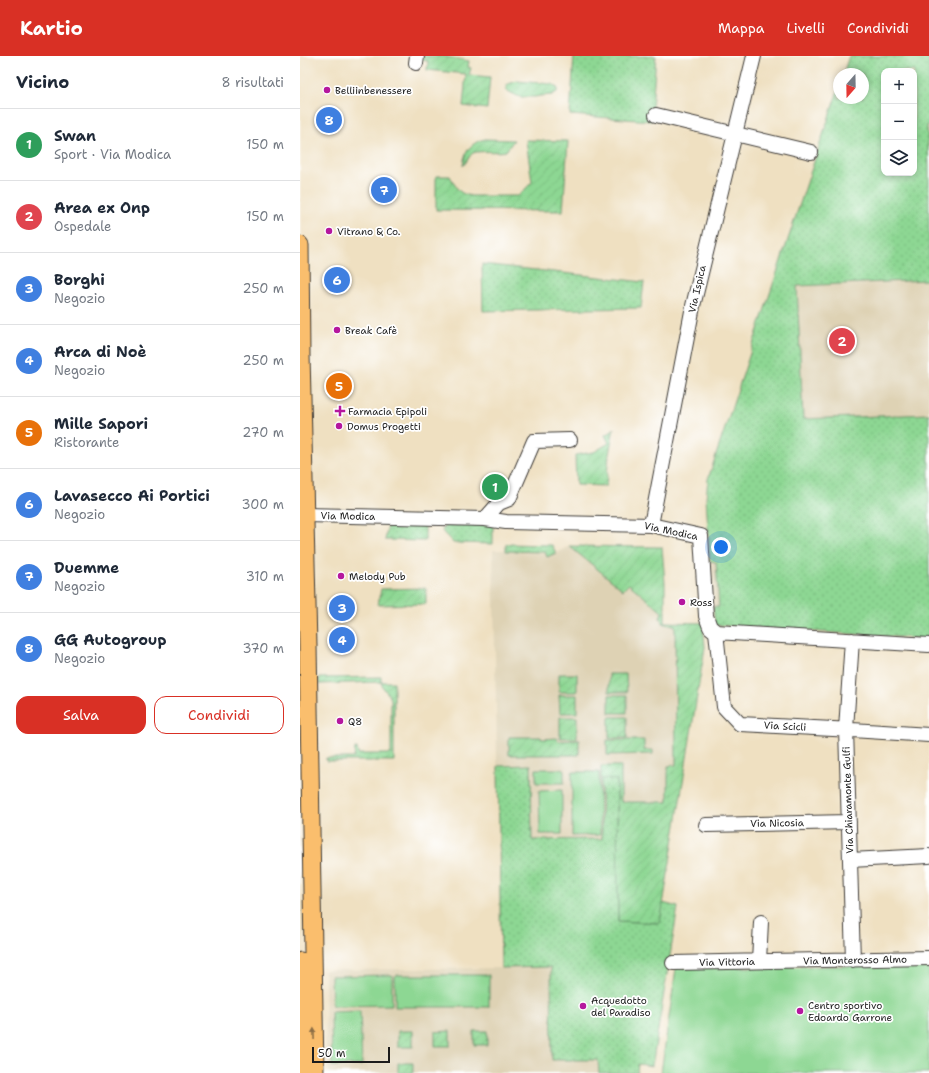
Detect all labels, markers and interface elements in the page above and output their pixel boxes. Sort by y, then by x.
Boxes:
text: Kartio [20,16,83,41]
text: Mappa [718,19,765,37]
text: Livelli [787,19,825,37]
text: Condividi [847,19,909,37]
north arrow [833,68,869,104]
map controls [881,68,917,176]
button: + [881,68,917,104]
text: Vicino [16,71,69,93]
text: 8 risultati [221,74,284,91]
place label: Belliinbenessere [335,84,412,97]
marker: Belliinbenessere [322,85,332,95]
button: − [881,104,917,140]
pin: 8 [316,105,342,135]
text: Swan [54,126,96,146]
text: 1 [26,136,32,153]
text: 150 m [246,136,284,153]
button: layers [881,140,917,176]
text: Sport · Via Modica [54,146,171,163]
pin: 7 [371,175,397,205]
text: Area ex Onp [54,198,150,218]
text: 2 [24,208,34,225]
text: 150 m [246,208,284,225]
text: Ospedale [54,218,111,235]
place label: Vitrano & Co. [337,225,401,238]
marker: Vitrano & Co. [324,226,334,236]
street label: Via Ispica [685,263,709,314]
pin: 6 [324,265,350,295]
text: Borghi [54,270,105,290]
text: 3 [24,280,34,297]
text: 250 m [243,280,284,297]
text: Negozio [54,290,105,307]
place label: Break Cafè [345,324,397,337]
marker: Break Cafè [332,325,342,335]
pin: 2 [829,326,855,356]
text: Arca di Noè [54,342,147,362]
text: 4 [24,352,34,369]
text: 250 m [243,352,284,369]
text: Negozio [54,362,105,379]
pin: 5 [326,371,352,401]
place label: Farmacia Epipoli [348,405,427,418]
marker: Farmacia Epipoli [335,406,345,416]
text: Mille Sapori [54,414,148,434]
place label: Domus Progetti [347,420,421,433]
marker: Domus Progetti [334,421,344,431]
text: 5 [25,424,33,441]
text: 270 m [242,424,284,441]
text: Ristorante [54,434,119,451]
pin: 1 [482,472,508,502]
text: Lavasecco Ai Portici [54,486,210,506]
text: 6 [24,496,34,513]
text: 300 m [241,496,284,513]
text: Negozio [54,506,105,523]
street label: Via Modica [321,509,376,523]
street label: Via Modica [643,519,700,543]
your location [711,537,731,557]
text: Duemme [54,558,119,578]
text: 7 [24,568,34,585]
text: 310 m [246,568,284,585]
place label: Melody Pub [349,570,406,583]
marker: Melody Pub [336,571,346,581]
text: Negozio [54,578,105,595]
pin: 3 [329,593,355,623]
place label: Ross [690,596,712,609]
marker: Ross [677,597,687,607]
pin: 4 [329,625,355,655]
text: GG Autogroup [54,630,166,650]
text: 8 [24,640,34,657]
text: 370 m [242,640,284,657]
text: Negozio [54,650,105,667]
button: Salva [16,696,146,734]
button: Condividi [154,696,284,734]
place label: Q8 [348,715,362,728]
marker: Q8 [335,716,345,726]
street label: Via Scicli [763,718,807,734]
street label: Via Chiaramonte Gulfi [840,746,856,854]
street label: Via Nicosia [750,816,805,830]
street label: Via Monterosso Almo [803,953,907,967]
street label: Via Vittoria [699,955,756,969]
place label: Acquedotto del Paradiso [591,994,651,1019]
place label: Centro sportivo Edoardo Garrone [808,999,893,1024]
marker: Acquedotto del Paradiso [578,1001,588,1011]
marker: Centro sportivo Edoardo Garrone [795,1006,805,1016]
one-way arrow [311,1027,317,1040]
scale bar [312,1045,390,1064]
text: 50 m [318,1046,346,1061]

